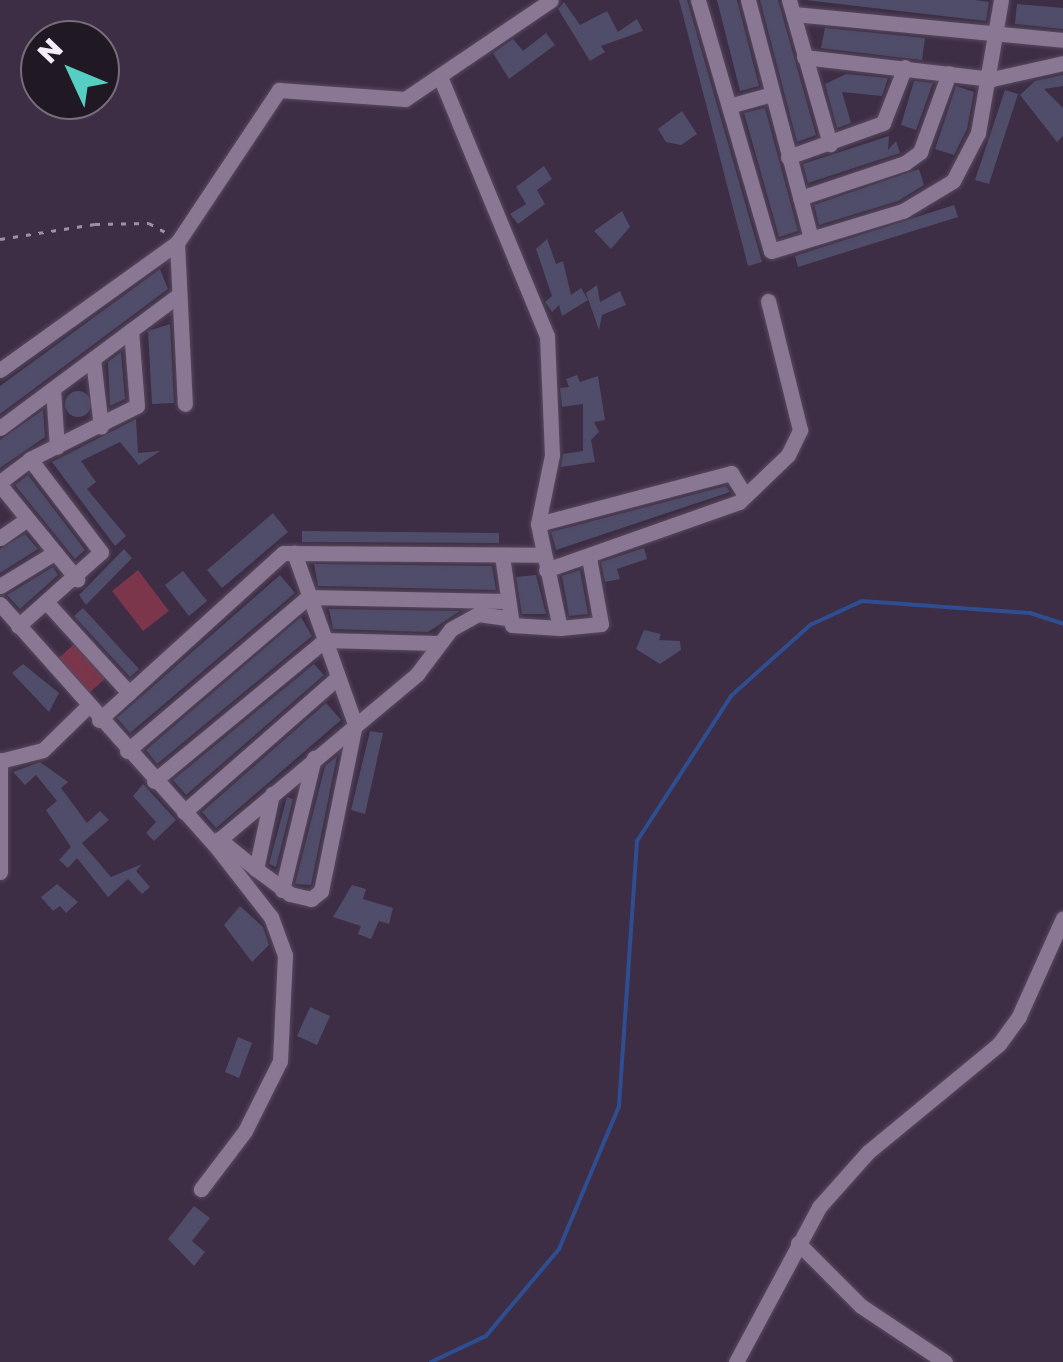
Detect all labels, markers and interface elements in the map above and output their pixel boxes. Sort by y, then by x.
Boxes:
north arrow [20,20,120,120]
text: N [30,31,69,69]

